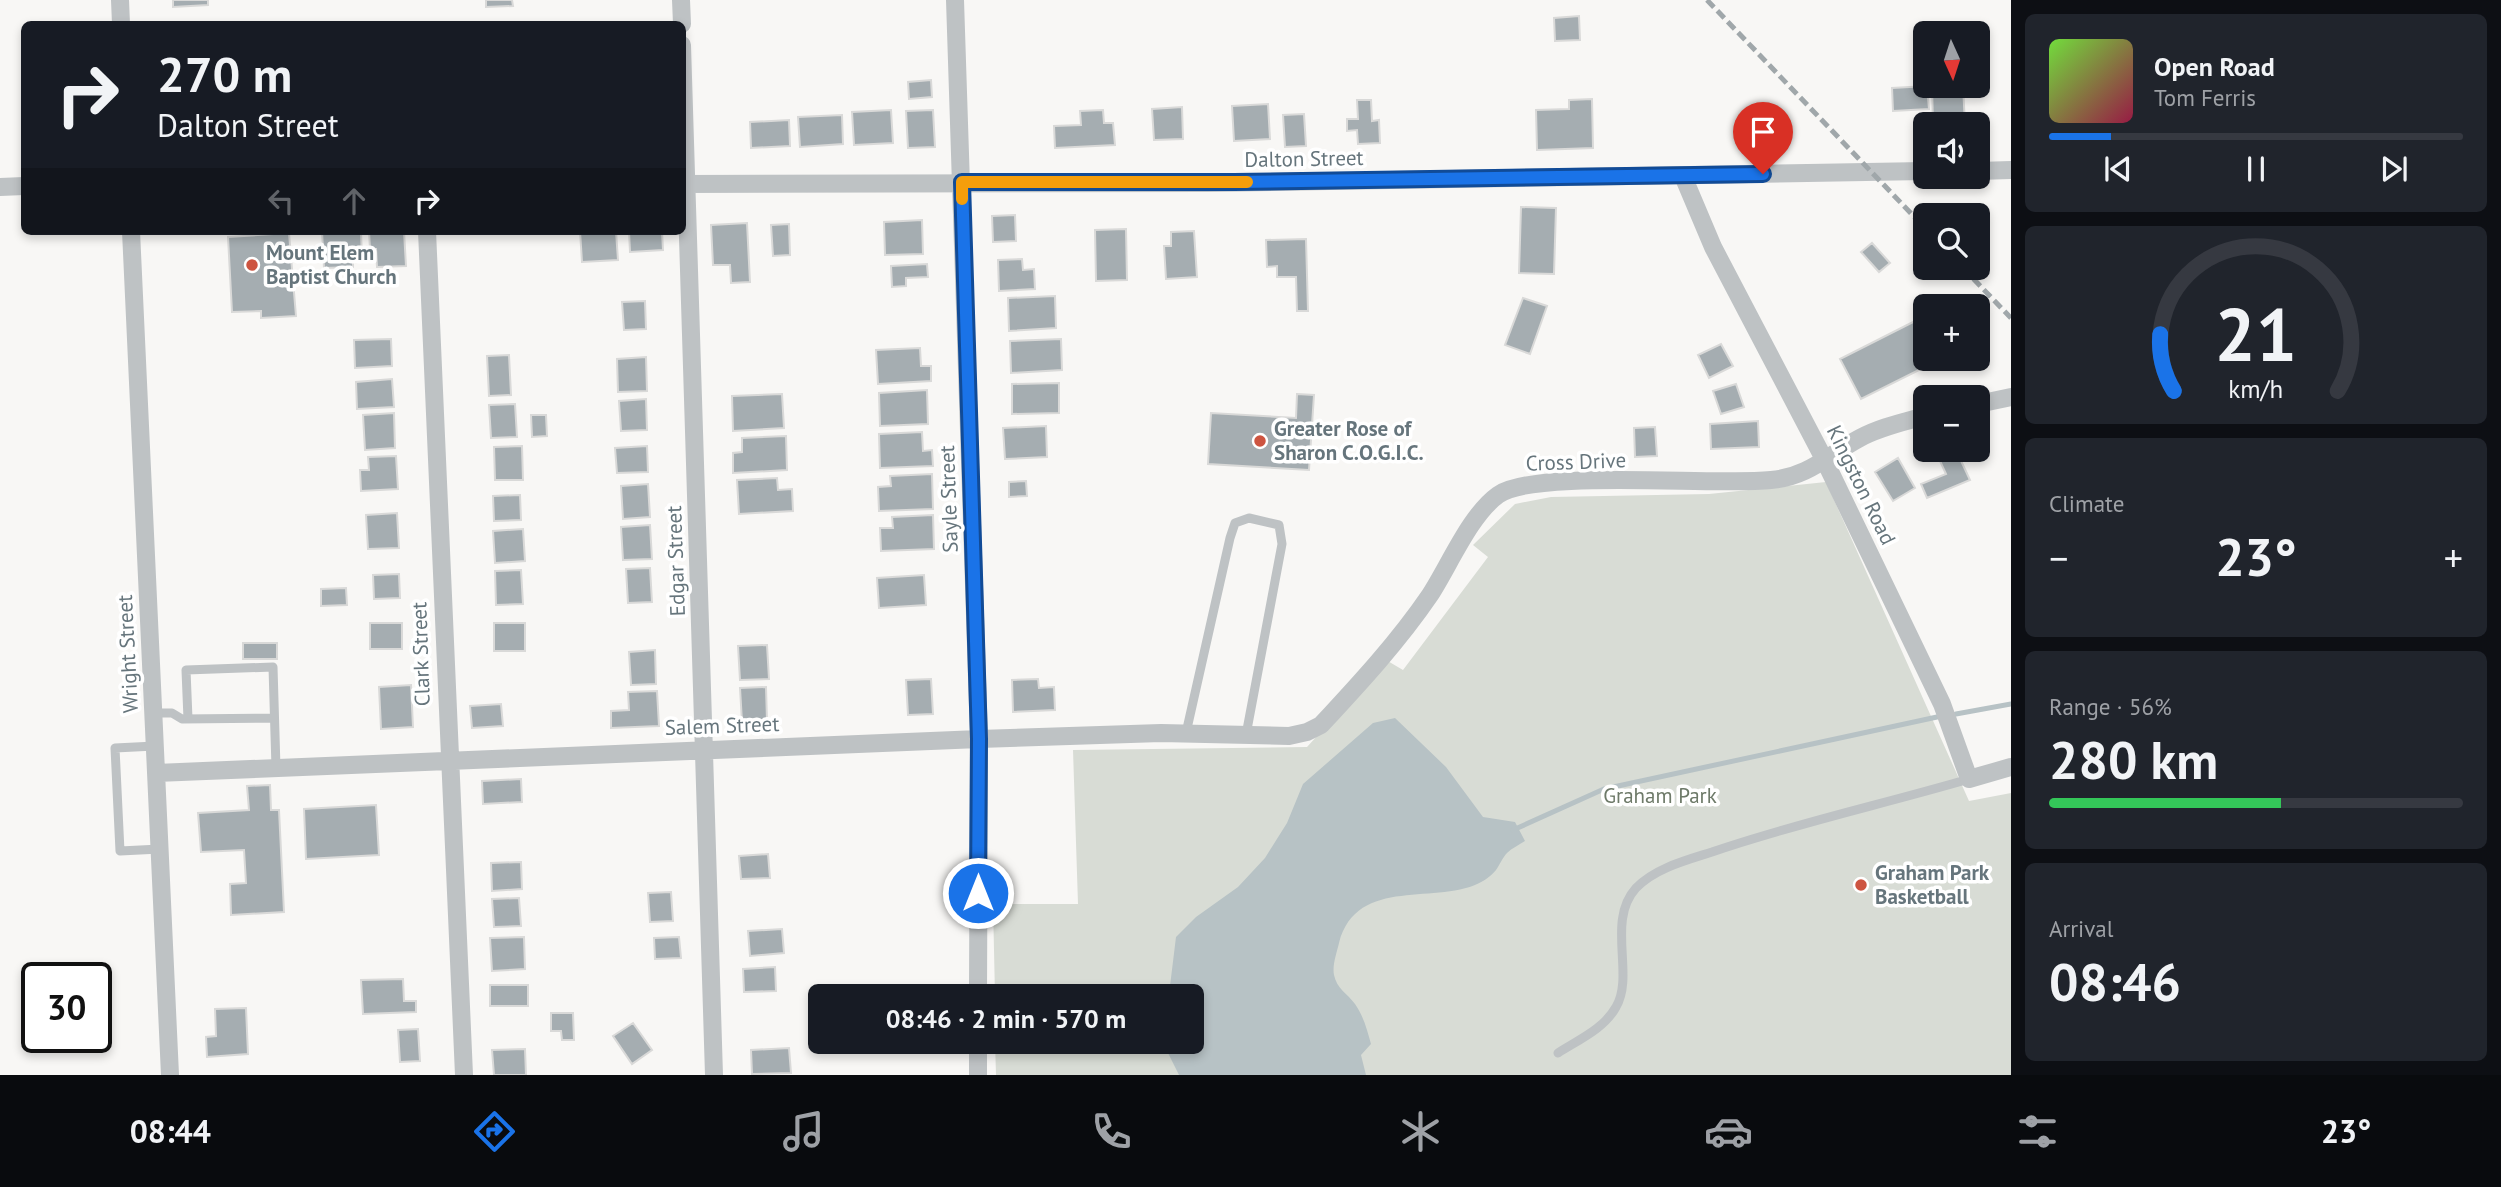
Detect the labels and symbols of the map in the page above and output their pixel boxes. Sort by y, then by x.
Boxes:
north arrow [1913,21,1990,98]
pin [1733,102,1793,174]
street label: Dalton Street [1244,144,1364,173]
place label: Mount Elem Baptist Church [266,239,397,290]
marker: Mount Elem Baptist Church [244,257,260,273]
place label: Greater Rose of Sharon C.O.G.I.C. [1274,415,1424,466]
street label: Kingston Road [1821,421,1902,549]
marker: Greater Rose of Sharon C.O.G.I.C. [1252,433,1268,449]
street label: Sayle Street [933,445,964,553]
street label: Cross Drive [1525,446,1627,477]
street label: Edgar Street [660,505,691,617]
street label: Wright Street [111,594,144,714]
street label: Clark Street [405,601,436,707]
street label: Salem Street [664,710,780,741]
park label: Graham Park [1603,782,1717,809]
position arrow [941,856,1015,930]
place label: Graham Park Basketball [1875,859,1990,910]
marker: Graham Park Basketball [1853,877,1869,893]
speed limit sign: 30 [21,962,112,1053]

